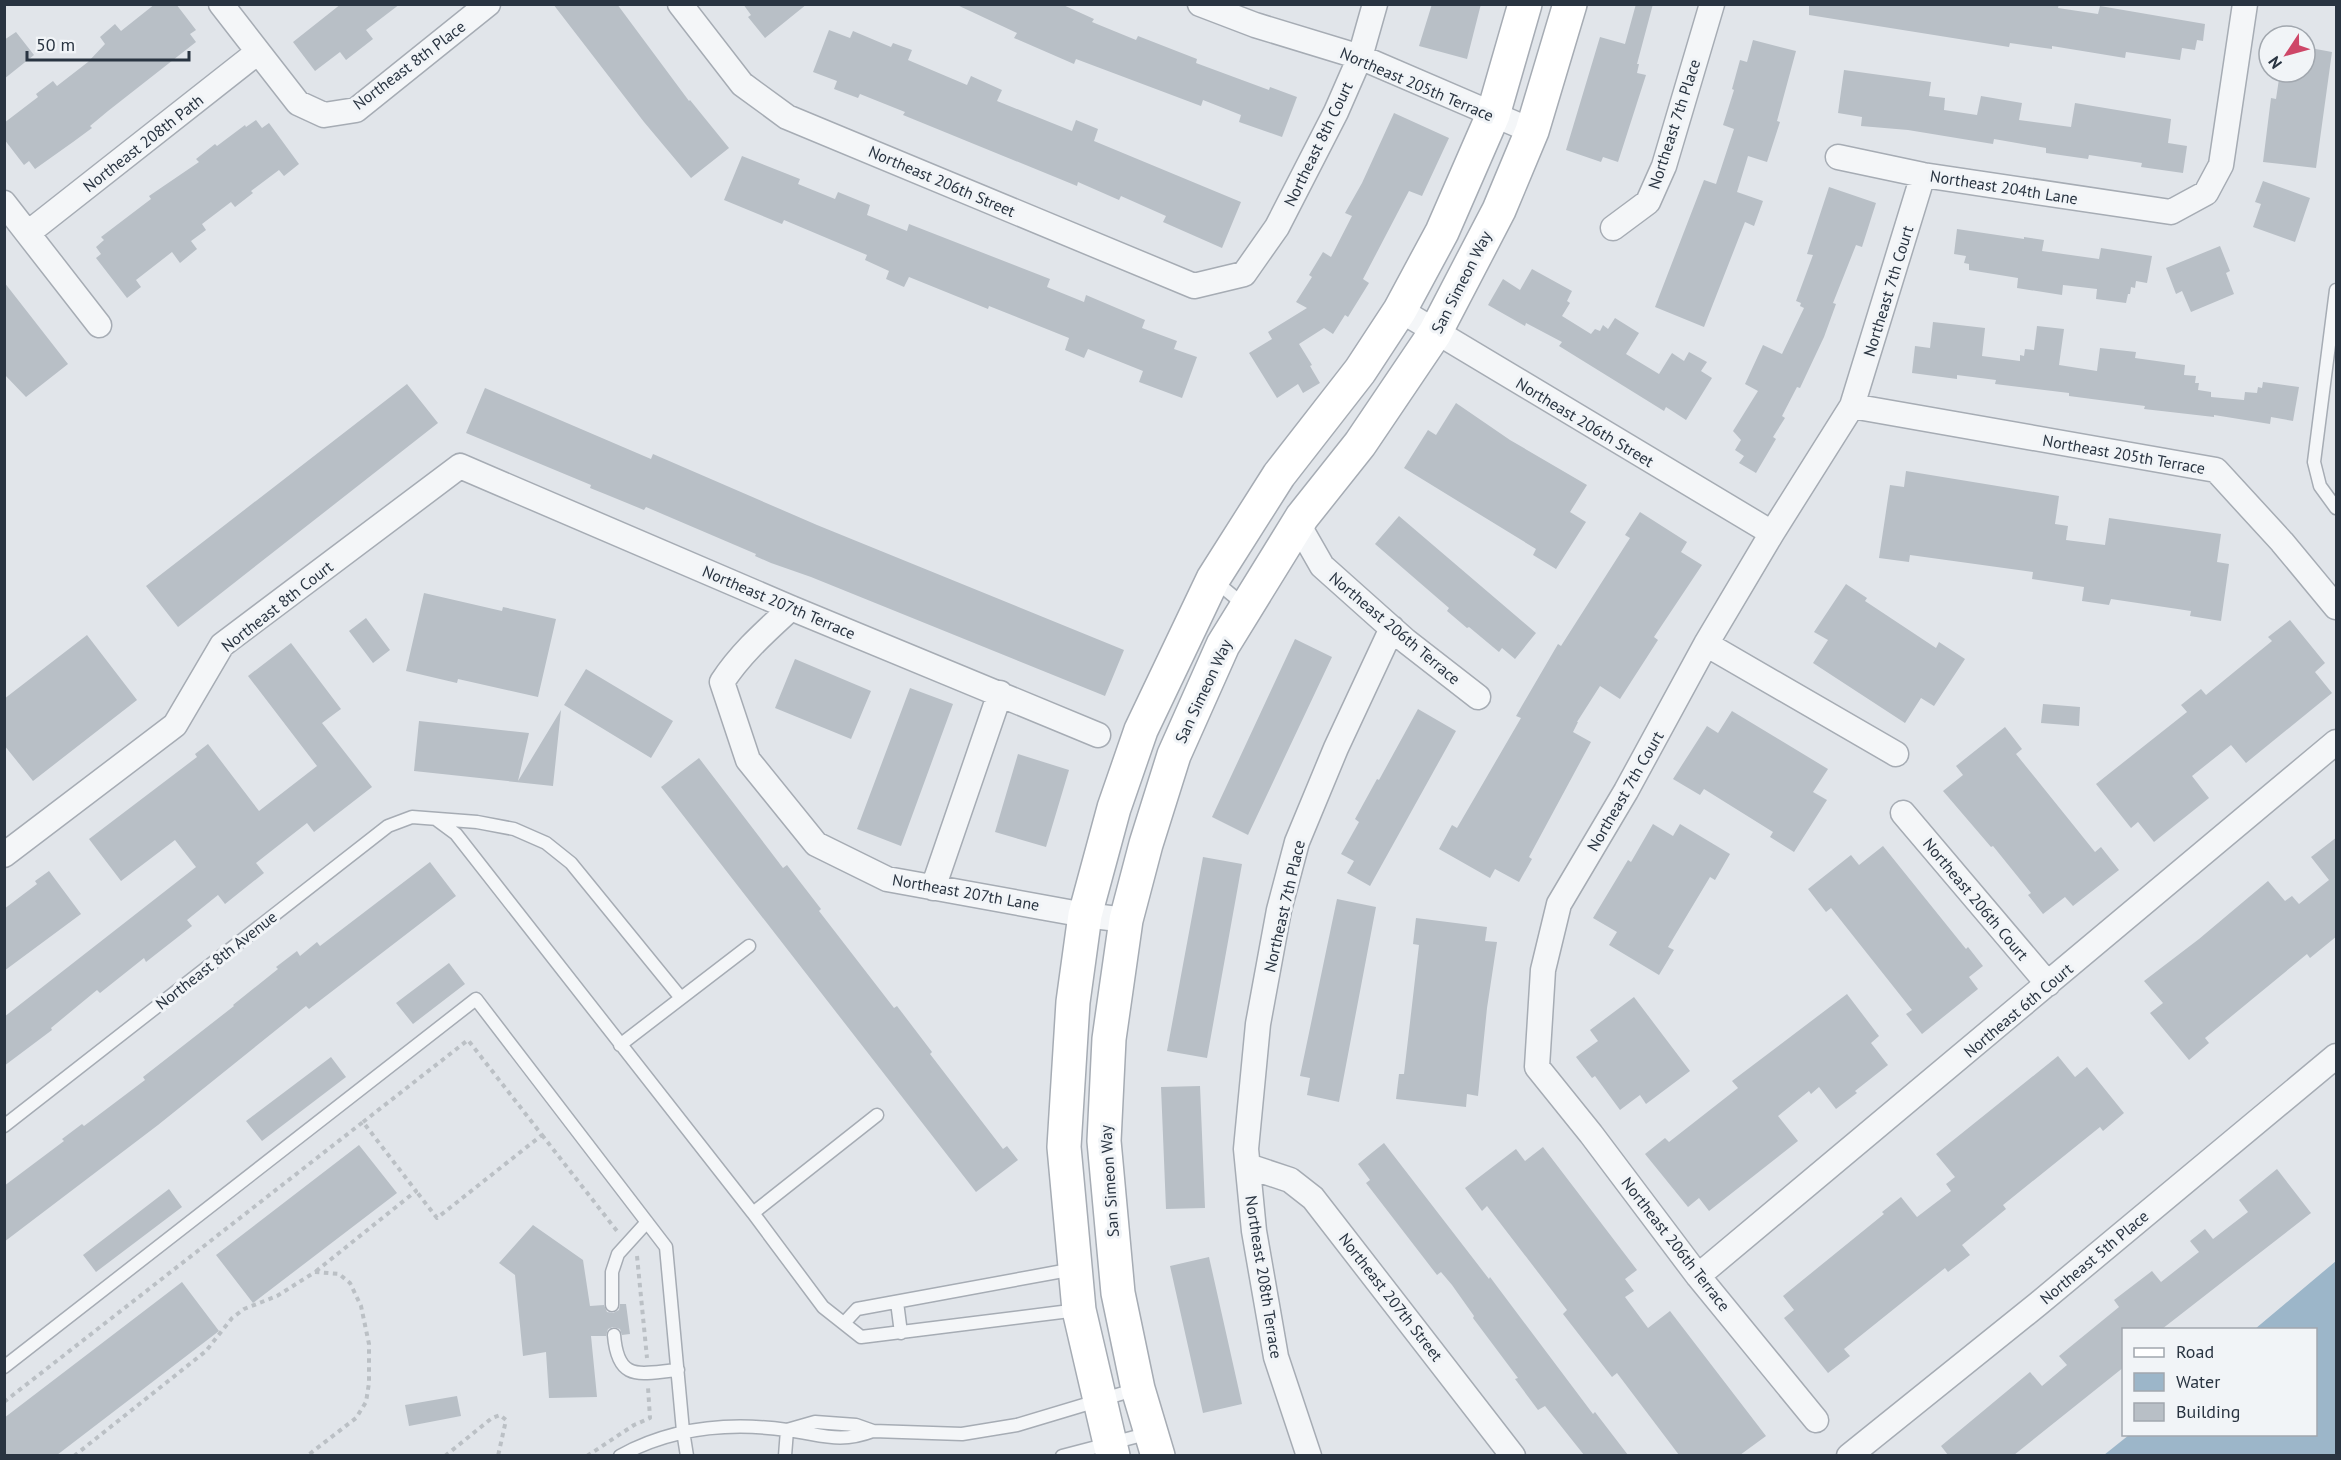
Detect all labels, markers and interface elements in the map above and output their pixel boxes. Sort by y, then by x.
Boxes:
street label: Northeast 8th Place [349,16,469,114]
scale bar [27,24,189,62]
north arrow [2257,24,2317,84]
text: 50 m [36,33,75,56]
street label: Northeast 205th Terrace [1337,43,1497,125]
text: N [2264,53,2286,73]
street label: Northeast 7th Place [1644,57,1704,191]
street label: Northeast 8th Court [1279,78,1357,210]
street label: Northeast 208th Path [79,90,207,196]
street label: Northeast 206th Street [866,141,1019,221]
street label: Northeast 204th Lane [1929,165,2079,209]
street label: Northeast 7th Court [1859,223,1918,359]
street label: San Simeon Way [1427,227,1496,337]
street label: Northeast 206th Street [1512,373,1658,471]
street label: Northeast 205th Terrace [2041,430,2207,478]
street label: Northeast 8th Court [217,556,337,656]
street label: Northeast 207th Terrace [699,561,859,643]
street label: Northeast 206th Terrace [1325,567,1465,689]
street label: San Simeon Way [1170,635,1236,746]
street label: Northeast 7th Court [1582,727,1668,855]
street label: Northeast 206th Court [1919,834,2033,965]
street label: Northeast 7th Place [1259,838,1309,974]
street label: Northeast 207th Lane [891,869,1041,915]
street label: Northeast 8th Avenue [151,906,281,1014]
street label: Northeast 6th Court [1959,958,2077,1061]
street label: San Simeon Way [1095,1124,1123,1238]
street label: Northeast 206th Terrace [1617,1173,1735,1315]
street label: Northeast 208th Terrace [1241,1194,1287,1360]
street label: Northeast 5th Place [2036,1206,2152,1308]
street label: Northeast 207th Street [1335,1229,1448,1365]
legend [2122,1328,2317,1436]
text: Road [2176,1340,2214,1363]
text: Water [2176,1370,2220,1393]
text: Building [2176,1400,2240,1423]

